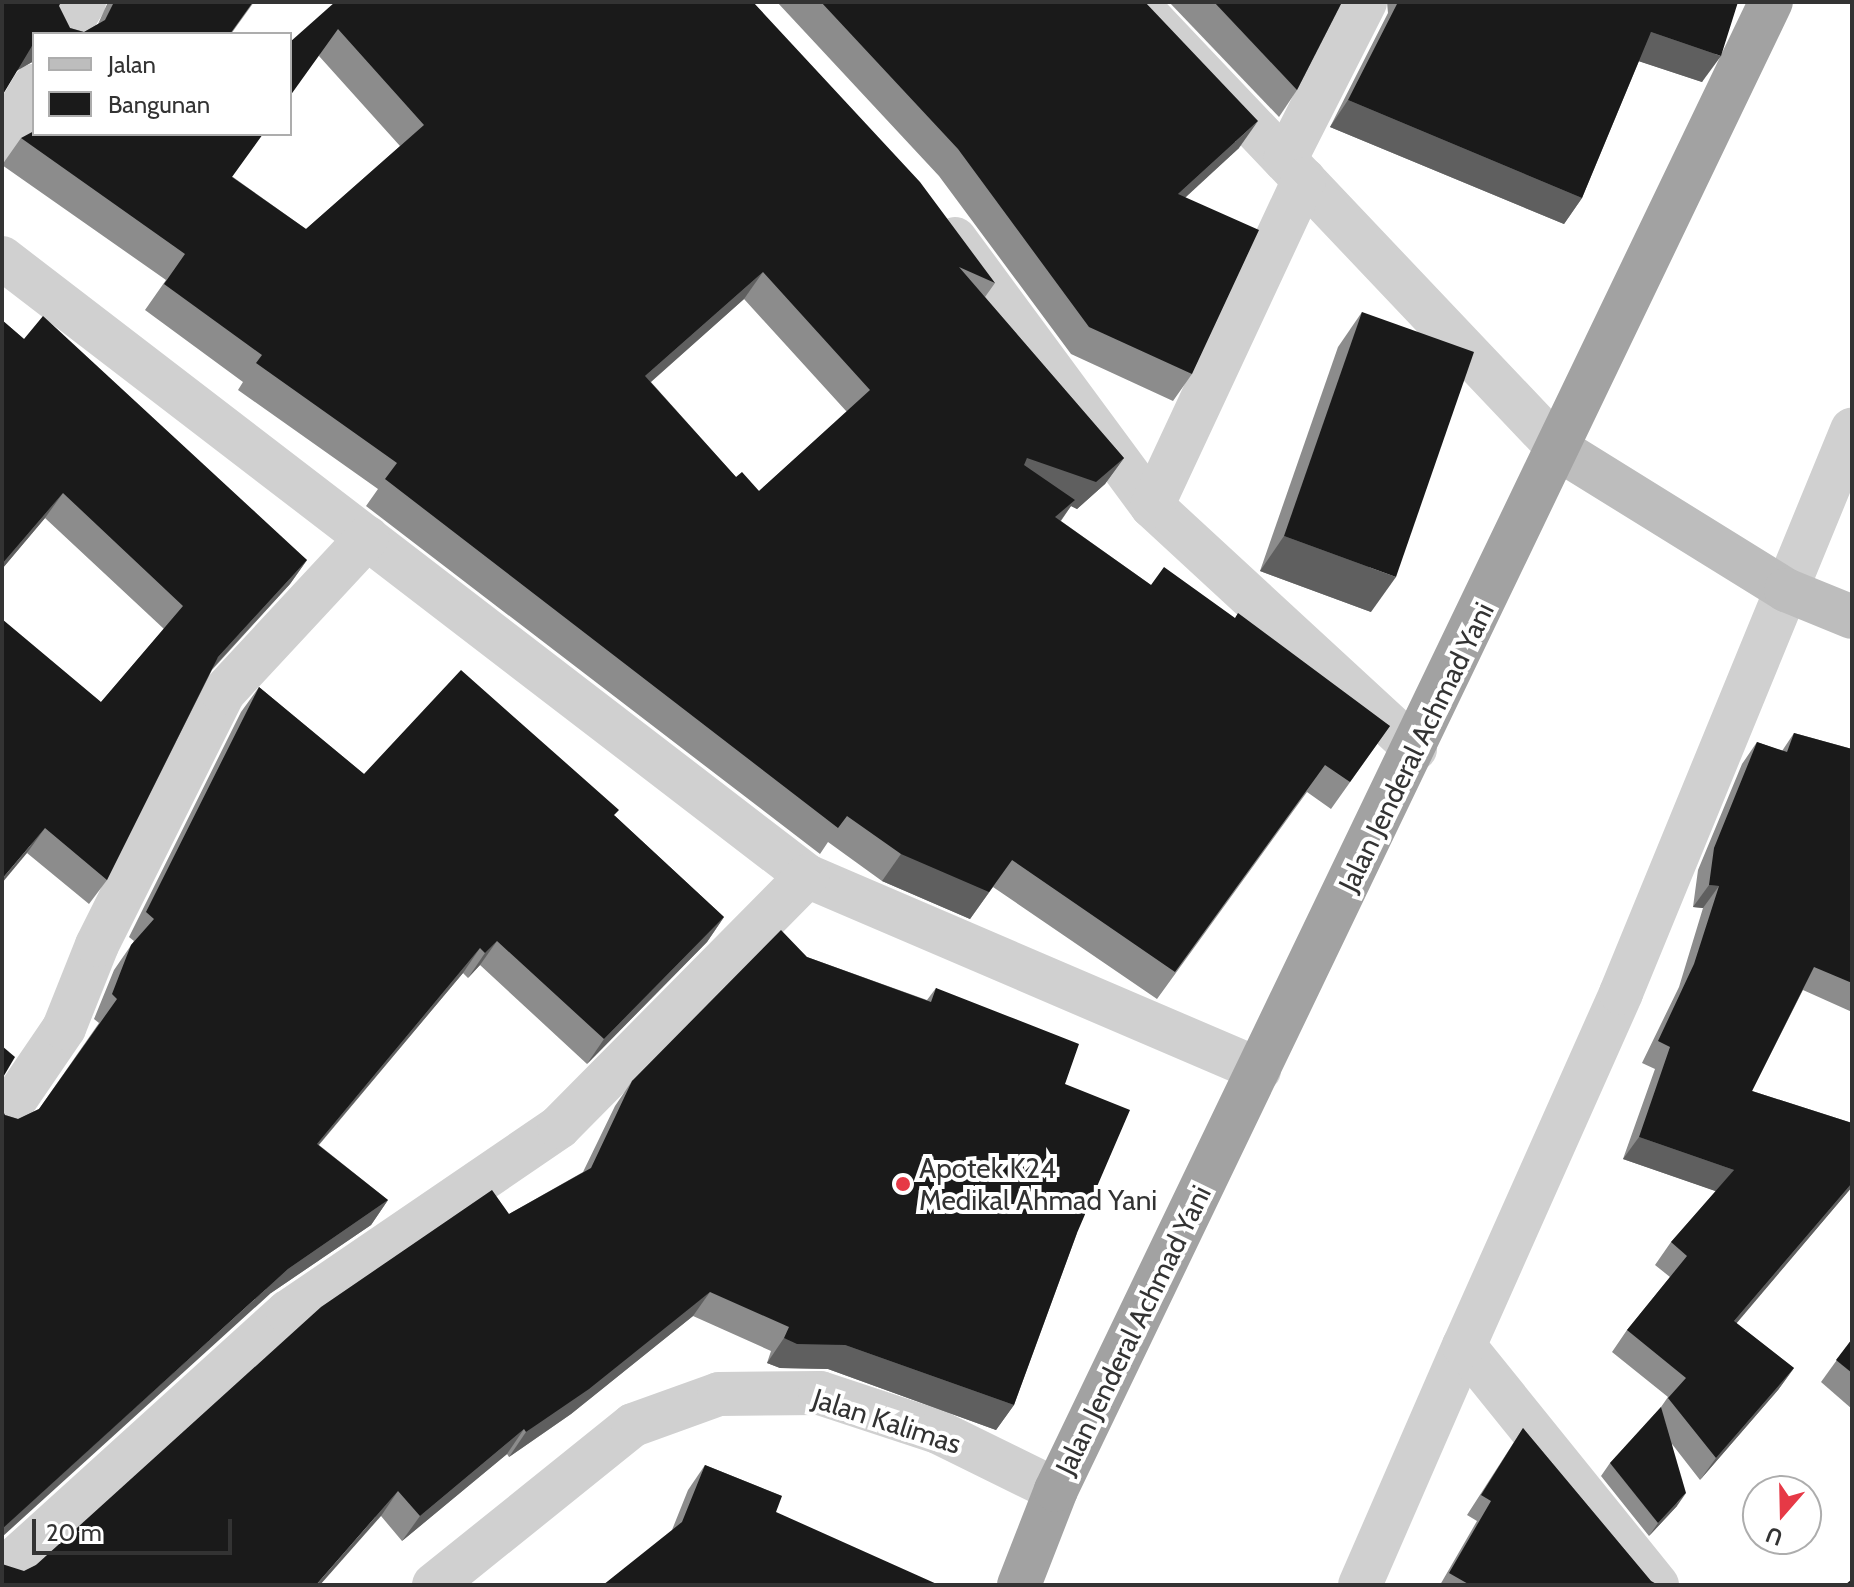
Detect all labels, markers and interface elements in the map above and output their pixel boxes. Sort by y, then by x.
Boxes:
legend [32,32,292,136]
text: Jalan [108,50,156,79]
text: Bangunan [108,90,210,119]
street label: Jalan Jenderal Achmad Yani [1331,597,1501,897]
place label: Apotek K24 Medikal Ahmad Yani [919,1151,1157,1217]
marker: Apotek K24 Medikal Ahmad Yani [894,1175,912,1193]
street label: Jalan Jenderal Achmad Yani [1048,1180,1218,1480]
street label: Jalan Kalimas [809,1381,965,1461]
north arrow [1742,1475,1822,1555]
scale bar [36,1503,236,1553]
text: 20 m [46,1518,102,1547]
text: U [1762,1521,1786,1552]

